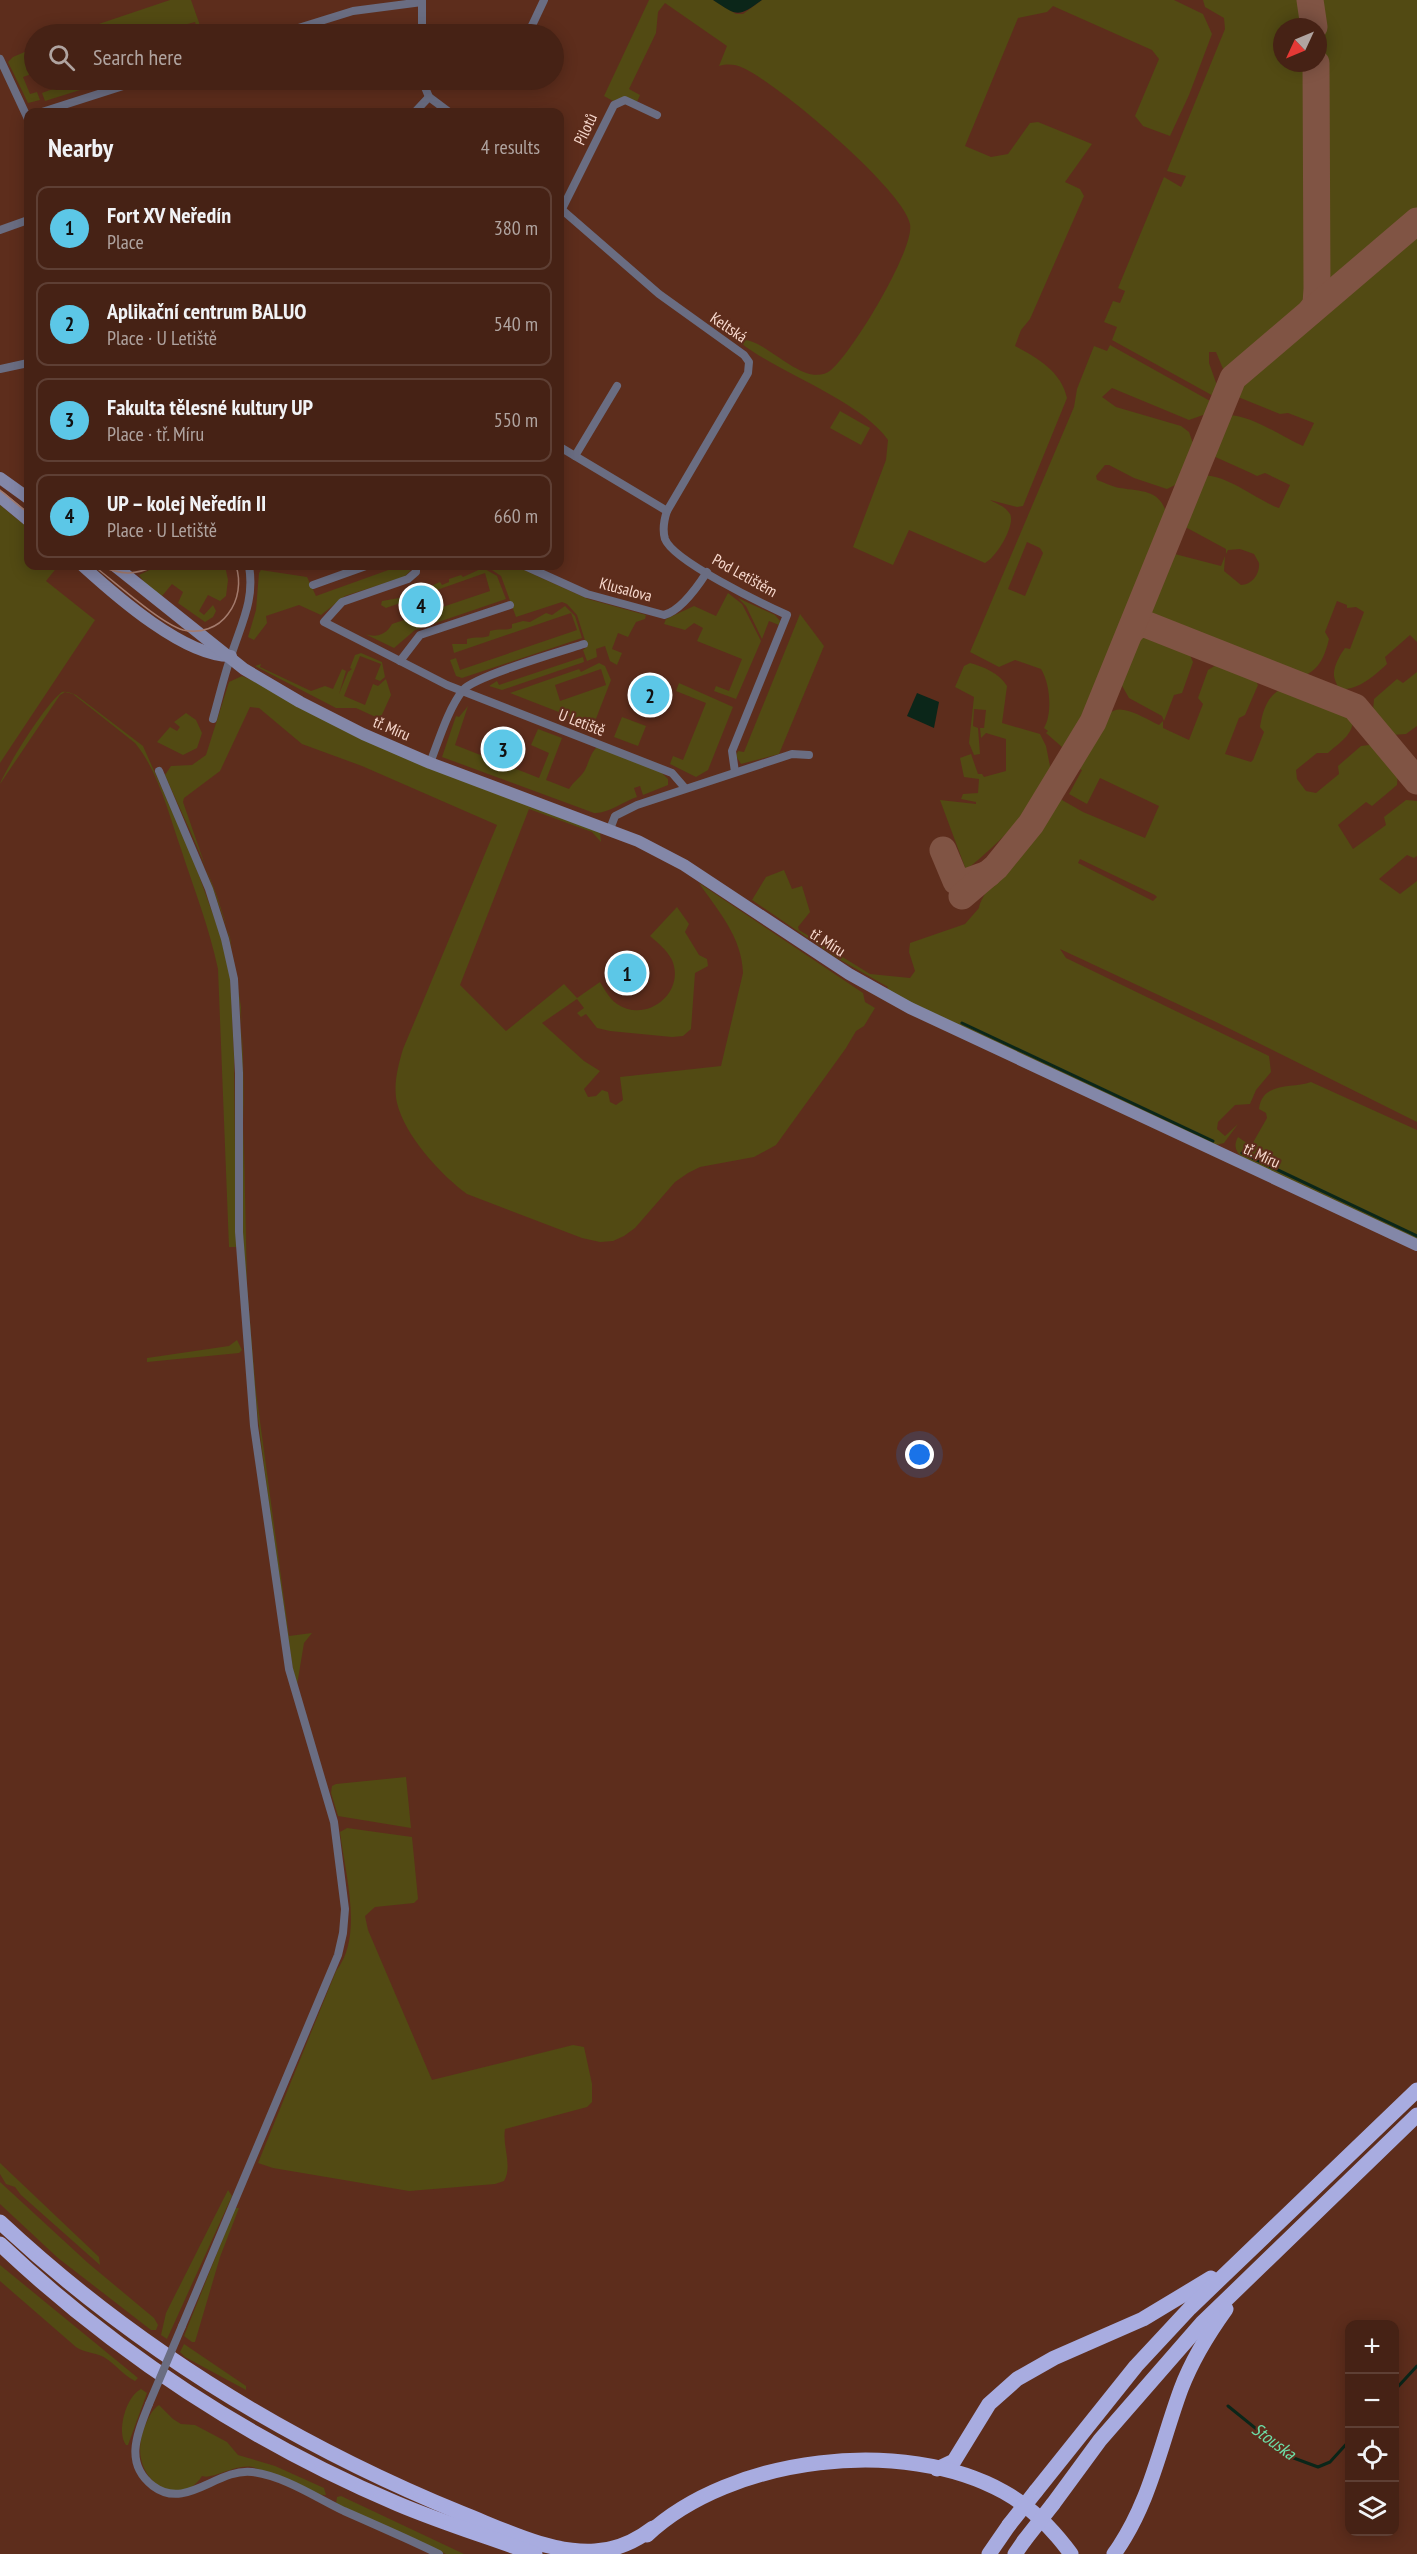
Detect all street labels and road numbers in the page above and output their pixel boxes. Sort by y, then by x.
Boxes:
street label: Pilotů [569,110,601,148]
street label: Keltská [707,308,751,346]
street label: Pod Letištěm [709,549,781,601]
street label: Klusalova [598,572,654,606]
street label: U Letiště [556,704,608,740]
street label: tř. Míru [371,711,414,745]
street label: tř. Míru [807,923,850,961]
street label: tř. Míru [1240,1138,1284,1172]

